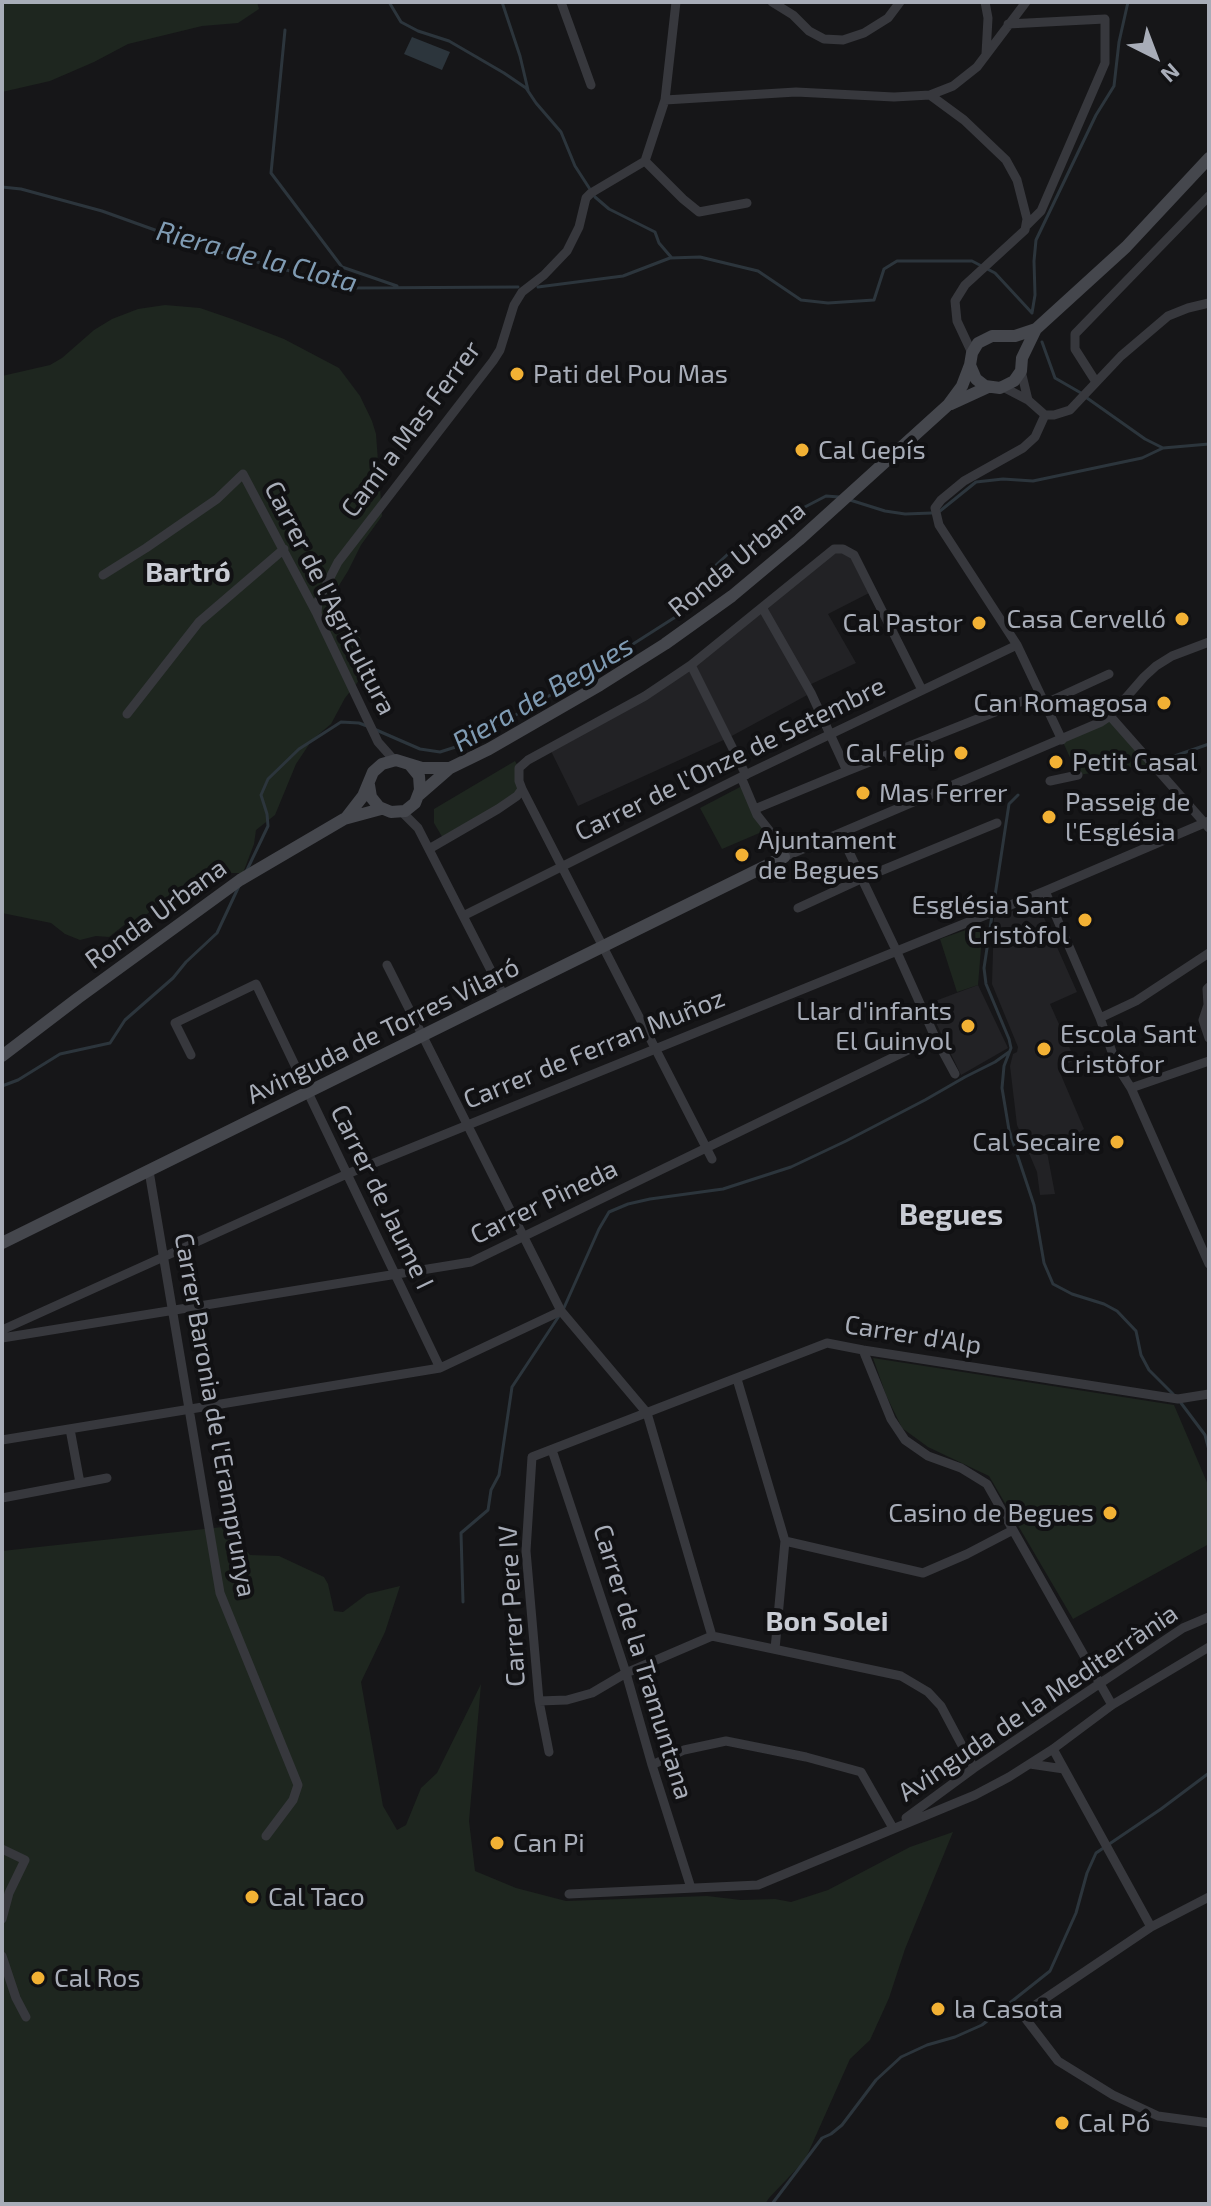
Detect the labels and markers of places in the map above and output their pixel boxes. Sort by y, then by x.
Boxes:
place label: Pati del Pou Mas [533,358,728,390]
marker: Pati del Pou Mas [508,365,526,383]
place label: Cal Gepís [818,434,926,466]
marker: Cal Gepís [793,441,811,459]
place label: Casa Cervelló [1007,603,1166,635]
place label: Cal Pastor [843,607,963,639]
marker: Casa Cervelló [1173,610,1191,628]
marker: Cal Pastor [970,614,988,632]
place label: Can Romagosa [974,687,1148,719]
marker: Can Romagosa [1155,694,1173,712]
place label: Cal Felip [846,737,945,769]
marker: Cal Felip [952,744,970,762]
place label: Petit Casal [1072,746,1198,778]
marker: Petit Casal [1047,753,1065,771]
place label: Mas Ferrer [879,777,1008,809]
marker: Mas Ferrer [854,784,872,802]
place label: Passeig de l'Església [1065,786,1191,848]
marker: Passeig de l'Església [1040,808,1058,826]
place label: Ajuntament de Begues [758,824,897,886]
marker: Ajuntament de Begues [733,846,751,864]
place label: Església Sant Cristòfol [911,889,1069,950]
marker: Església Sant Cristòfol [1076,911,1094,929]
place label: Llar d'infants El Guinyol [796,995,952,1056]
marker: Llar d'infants El Guinyol [959,1017,977,1035]
place label: Escola Sant Cristòfor [1060,1018,1197,1080]
marker: Escola Sant Cristòfor [1035,1040,1053,1058]
place label: Cal Secaire [972,1126,1101,1158]
marker: Cal Secaire [1108,1133,1126,1151]
place label: Casino de Begues [888,1497,1094,1529]
marker: Casino de Begues [1101,1504,1119,1522]
place label: Can Pi [513,1827,585,1859]
marker: Can Pi [488,1834,506,1852]
place label: Cal Taco [268,1881,365,1913]
marker: Cal Taco [243,1888,261,1906]
place label: Cal Ros [54,1962,141,1994]
marker: Cal Ros [29,1969,47,1987]
place label: la Casota [954,1993,1063,2025]
marker: la Casota [929,2000,947,2018]
place label: Cal Pó [1078,2107,1151,2139]
marker: Cal Pó [1053,2114,1071,2132]

